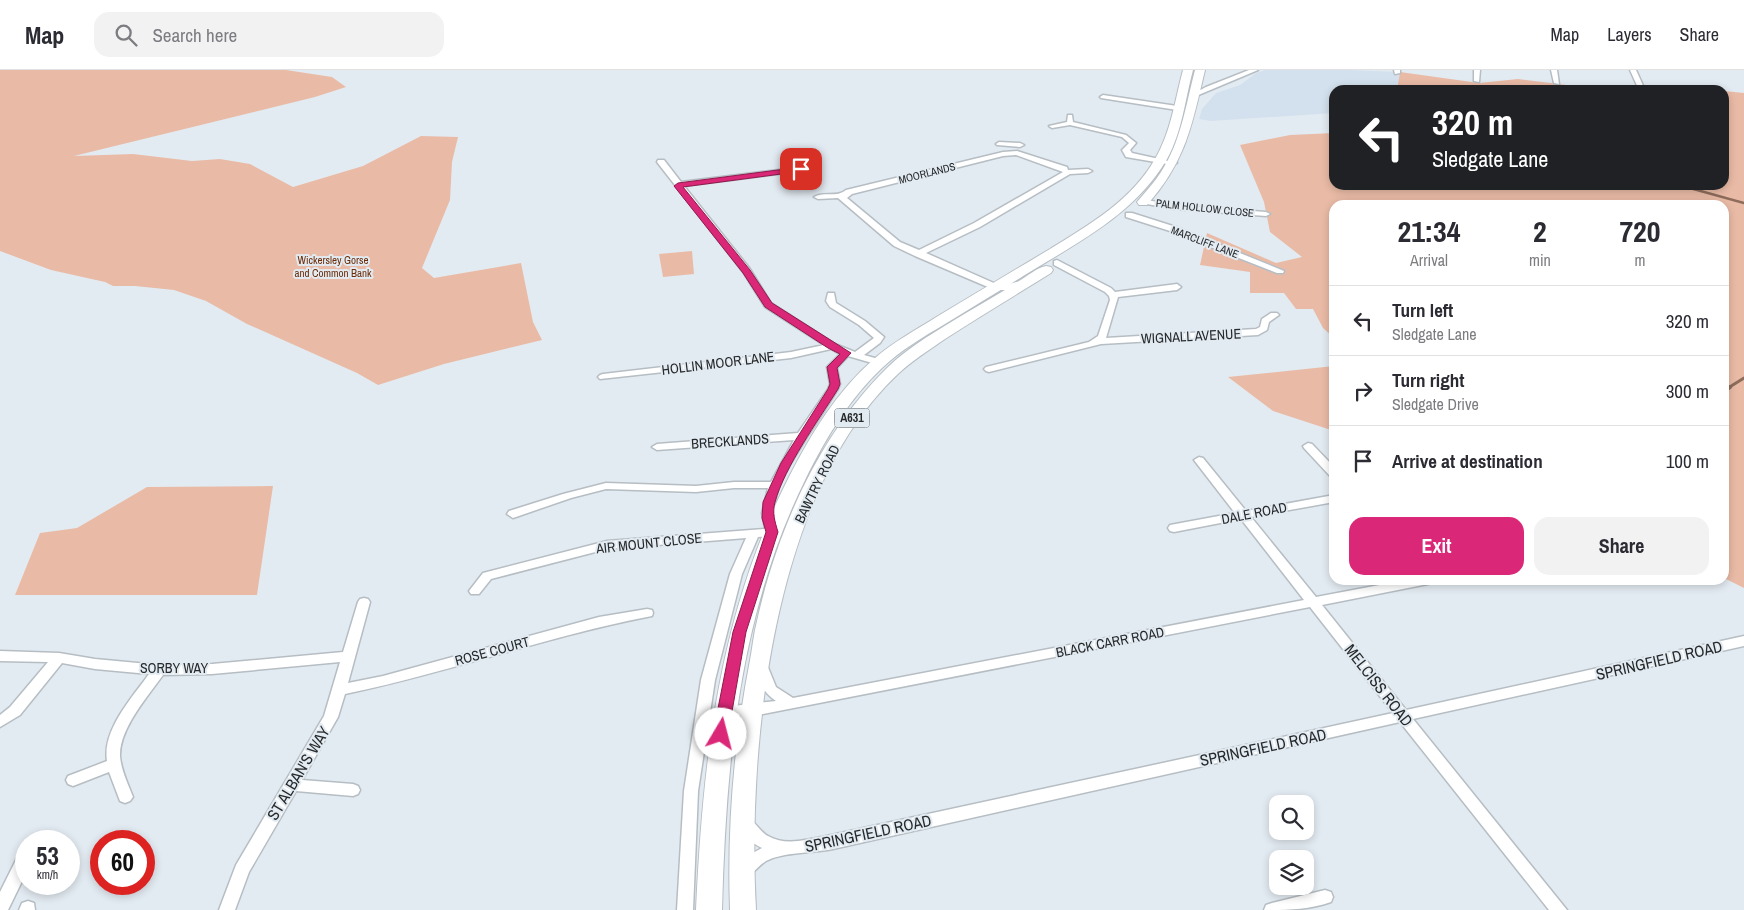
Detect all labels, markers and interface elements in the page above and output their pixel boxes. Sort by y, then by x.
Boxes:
search box [94,12,444,57]
text: Map [25,19,64,51]
icon: search [112,21,140,49]
text: Search here [152,22,237,48]
text: Map [1551,22,1579,47]
text: Layers [1607,22,1652,47]
text: Share [1680,22,1719,47]
text: 320 m [1432,99,1513,146]
icon: left [1349,105,1414,170]
text: Sledgate Lane [1432,144,1548,174]
pin [780,148,822,190]
icon: arrive [787,155,815,183]
street label: MOORLANDS [897,159,957,187]
street label: PALM HOLLOW CLOSE [1155,196,1255,220]
text: 21:34 [1398,211,1460,251]
text: 2 [1533,211,1547,251]
text: 720 [1619,211,1660,251]
street label: MARCLIFF LANE [1169,223,1241,261]
text: Arrival [1410,249,1448,271]
text: min [1529,249,1551,271]
text: m [1634,249,1645,271]
park label: Wickersley Gorse and Common Bank [294,253,372,280]
text: Turn left [1392,297,1453,323]
icon: left [1349,307,1377,335]
text: 320 m [1666,308,1709,334]
text: Sledgate Lane [1392,323,1477,345]
street label: WIGNALL AVENUE [1141,324,1241,348]
street label: HOLLIN MOOR LANE [661,347,775,379]
text: Turn right [1392,367,1464,393]
icon: right [1349,377,1377,405]
text: 300 m [1666,378,1709,404]
text: Sledgate Drive [1392,393,1479,415]
road number: A631 [834,408,870,428]
street label: BRECKLANDS [691,429,770,453]
street label: BAWTRY ROAD [790,442,844,526]
icon: arrive [1349,447,1377,475]
text: Arrive at destination [1392,448,1543,474]
text: 100 m [1666,448,1709,474]
street label: DALE ROAD [1220,498,1288,528]
button: Exit [1349,517,1524,575]
button: Share [1534,517,1709,575]
street label: AIR MOUNT CLOSE [594,528,703,558]
street label: BLACK CARR ROAD [1054,623,1166,661]
street label: ROSE COURT [453,632,531,670]
street label: SPRINGFIELD ROAD [1594,635,1724,685]
street label: MELCISS ROAD [1340,639,1418,731]
street label: SORBY WAY [140,659,208,677]
position arrow [694,707,746,759]
street label: ST ALBAN'S WAY [261,722,335,824]
street label: SPRINGFIELD ROAD [1198,723,1328,771]
map controls [1269,795,1314,895]
button: search [1269,795,1314,840]
street label: SPRINGFIELD ROAD [803,809,933,857]
speed limit sign: 60 [90,830,155,895]
text: 53 [36,839,59,873]
button: layers [1269,850,1314,895]
text: km/h [37,867,58,883]

